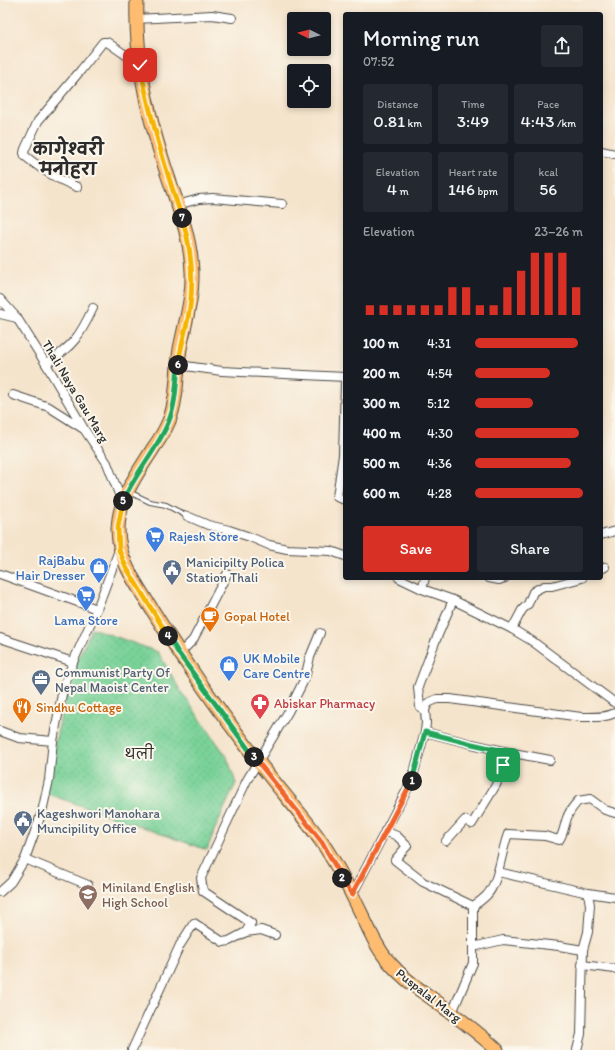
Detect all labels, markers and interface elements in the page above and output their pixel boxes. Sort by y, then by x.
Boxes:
north arrow [287,12,331,56]
map controls [287,12,331,108]
text: Morning run [363,25,479,52]
button: share [541,25,583,67]
pin [123,48,157,82]
icon: check [129,54,151,76]
text: 07:52 [363,54,394,69]
button: locate [287,64,331,108]
text: Distance [377,98,418,111]
text: Time [461,98,485,111]
text: Pace [537,98,559,111]
text: 0.81 [373,111,405,131]
text: 3:49 [457,111,489,131]
text: 4:43 [521,111,554,131]
text: km [405,117,422,130]
text: /km [554,117,576,130]
district label: कागेश्वरी मनोहरा [33,136,105,179]
text: Elevation [376,166,420,179]
text: Heart rate [449,166,497,179]
text: kcal [539,166,558,179]
text: 4 [387,179,397,199]
text: 146 [448,179,475,199]
text: 56 [539,179,557,199]
text: m [397,185,409,198]
text: bpm [475,185,498,198]
pin: 7 [172,208,192,228]
text: 7 [179,211,185,224]
text: Elevation [363,224,415,239]
text: 23–26 m [534,224,583,239]
text: 100 m [363,336,399,351]
text: 4:31 [427,336,451,351]
street label: Thali Naya Gau Marg [39,337,112,445]
pin: 6 [168,355,188,375]
text: 6 [175,358,181,371]
text: 200 m [363,366,400,381]
text: 4:54 [427,366,453,381]
text: 300 m [363,396,400,411]
text: 5:12 [427,396,450,411]
text: 400 m [363,426,401,441]
text: 4:30 [427,426,453,441]
text: 500 m [363,456,400,471]
text: 4:36 [427,456,452,471]
text: 600 m [363,486,400,501]
text: 4:28 [427,486,452,501]
pin: 5 [113,491,133,511]
text: 5 [120,494,126,507]
supermarket icon: Rajesh Store [144,525,166,553]
button: Save [363,526,469,572]
button: Share [477,526,583,572]
place label: Rajesh Store [169,529,239,544]
place label: RajBabu Hair Dresser [16,553,85,583]
place label: Manicipilty Polica Station Thali [186,555,285,585]
shop icon: RajBabu Hair Dresser [88,556,110,584]
public building icon: Manicipilty Polica Station Thali [161,558,183,586]
supermarket icon: Lama Store [75,584,97,612]
cafe icon: Gopal Hotel [199,605,221,633]
place label: Gopal Hotel [224,609,290,624]
place label: Lama Store [54,613,118,628]
pin: 4 [158,626,178,646]
text: 4 [165,629,171,642]
place label: UK Mobile Care Centre [243,651,310,681]
shop icon: UK Mobile Care Centre [218,654,240,682]
place label: Communist Party Of Nepal Maoist Center [55,665,170,695]
office icon: Communist Party Of Nepal Maoist Center [30,668,52,696]
pharmacy icon: Abiskar Pharmacy [249,692,271,720]
restaurant icon: Sindhu Cottage [11,696,33,724]
place label: Abiskar Pharmacy [274,696,375,711]
place label: Sindhu Cottage [36,700,122,715]
district label: थली [124,743,155,763]
pin: 3 [244,747,264,767]
pin [486,748,520,782]
text: 3 [251,750,257,763]
icon: arrive [492,754,514,776]
pin: 1 [402,771,422,791]
text: 1 [409,774,415,787]
place label: Kageshwori Manohara Muncipility Office [37,806,160,836]
public building icon: Kageshwori Manohara Muncipility Office [12,809,34,837]
pin: 2 [332,868,352,888]
text: 2 [339,871,345,884]
place label: Miniland English High School [102,880,195,910]
school or university icon: Miniland English High School [77,883,99,911]
street label: Puspalal Marg [393,965,465,1026]

